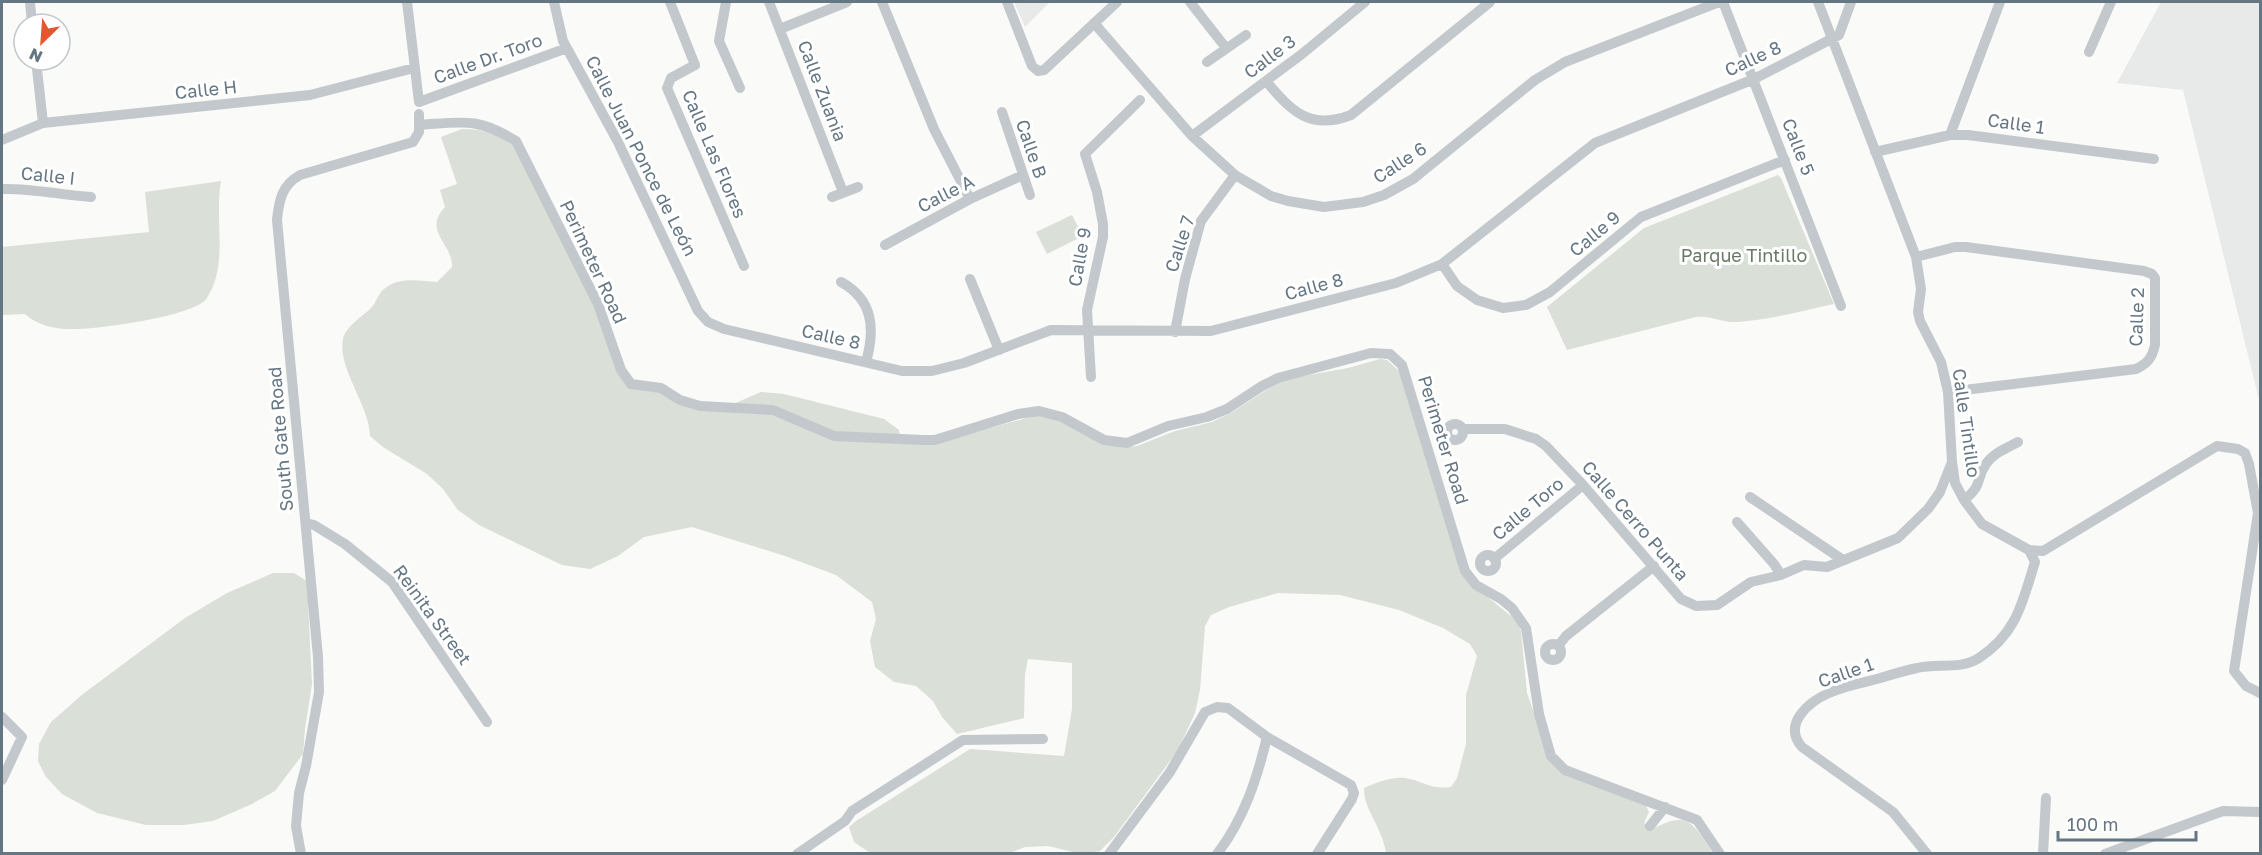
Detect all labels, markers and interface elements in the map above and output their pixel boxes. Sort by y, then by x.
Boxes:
north arrow [12,12,72,72]
street label: Calle Dr. Toro [430,28,545,88]
street label: Calle 3 [1239,30,1300,83]
street label: Calle 8 [1721,36,1784,81]
street label: Calle Zuania [794,37,852,144]
text: N [26,44,45,67]
street label: Calle Juan Ponce de León [582,52,702,259]
street label: Calle H [174,75,238,103]
street label: Calle Las Flores [678,86,752,221]
street label: Calle 1 [1986,108,2046,138]
street label: Calle 5 [1778,115,1820,178]
street label: Calle B [1012,116,1052,181]
street label: Calle 6 [1368,137,1430,188]
street label: Calle I [20,161,76,189]
street label: Calle A [913,170,978,217]
street label: Perimeter Road [556,196,632,327]
street label: Calle 9 [1564,206,1624,261]
street label: Calle 7 [1160,213,1199,275]
street label: Calle 9 [1063,226,1095,288]
park label: Parque Tintillo [1681,244,1807,266]
street label: Calle 8 [1282,268,1345,304]
street label: Calle 2 [2124,287,2148,347]
street label: Calle 8 [800,319,863,353]
street label: South Gate Road [263,366,297,512]
street label: Calle Tintillo [1948,367,1986,479]
street label: Perimeter Road [1414,373,1474,507]
street label: Calle Cerro Punta [1578,456,1694,585]
street label: Calle Toro [1487,472,1568,545]
street label: Reinita Street [389,560,476,669]
street label: Calle 1 [1815,652,1877,692]
scale bar [2058,804,2196,842]
text: 100 m [2067,813,2118,835]

